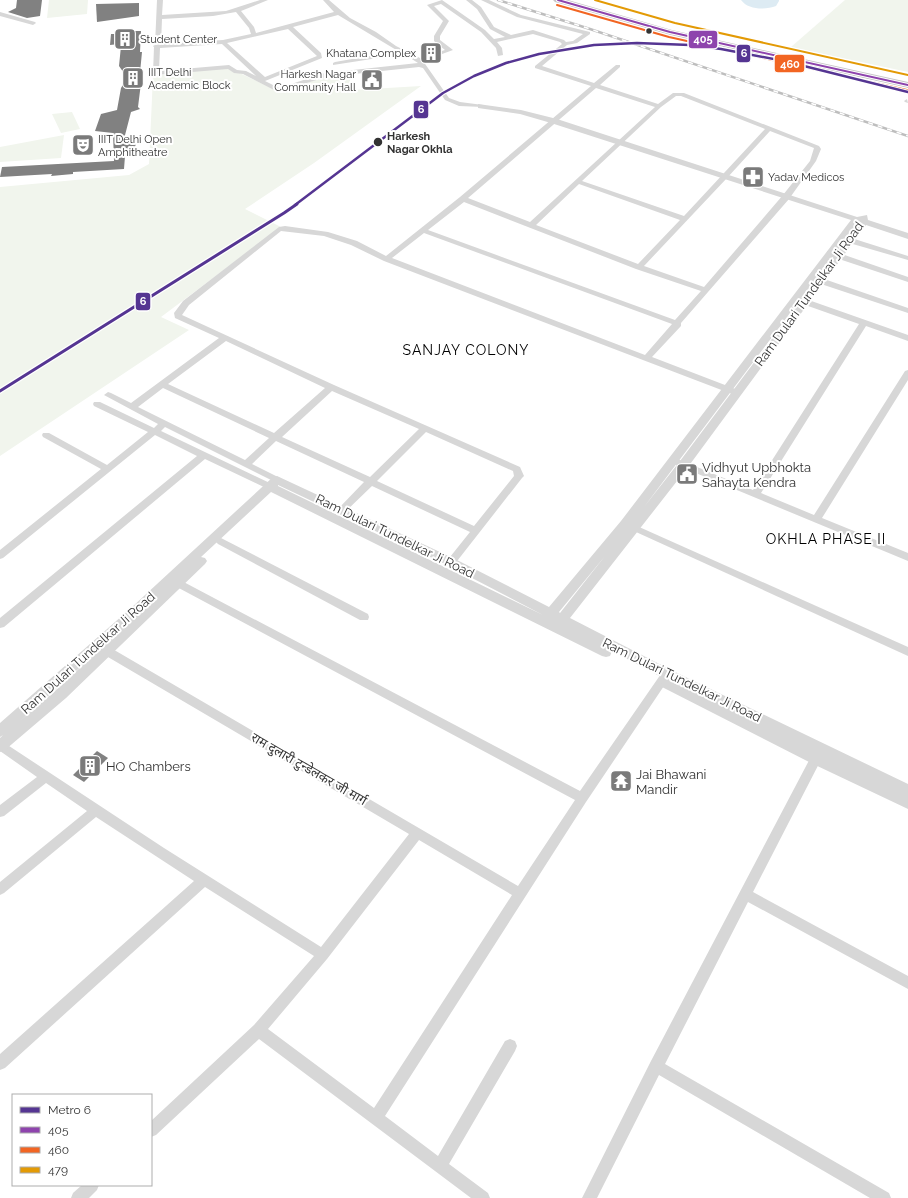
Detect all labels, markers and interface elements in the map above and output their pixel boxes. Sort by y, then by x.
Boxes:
building icon: Student Center [112,26,138,52]
unlabelled marker [644,26,654,36]
line badge: 405 [688,30,718,49]
place label: Student Center [140,33,217,46]
text: 405 [693,33,713,46]
building icon: Khatana Complex [418,40,444,66]
line badge: 6 [736,44,751,63]
place label: Khatana Complex [326,47,416,60]
text: 6 [741,47,748,60]
line badge: 460 [774,54,805,73]
text: 460 [780,58,800,71]
building icon: IIIT Delhi Academic Block [120,65,146,91]
place label: IIIT Delhi Academic Block [148,66,231,92]
public building icon: Harkesh Nagar Community Hall [359,67,385,93]
place label: Harkesh Nagar Community Hall [274,68,356,94]
line badge: 6 [413,100,429,119]
text: 6 [418,103,425,116]
place label: Harkesh Nagar Okhla [387,130,452,156]
theatre icon: IIIT Delhi Open Amphitheatre [70,132,96,158]
place label: IIIT Delhi Open Amphitheatre [98,133,172,159]
marker: Harkesh Nagar Okhla [372,136,384,148]
pharmacy icon: Yadav Medicos [740,164,766,190]
place label: Yadav Medicos [768,171,844,184]
street label: Ram Dulari Tundelkar Ji Road [752,219,866,369]
line badge: 6 [135,292,151,311]
text: 6 [140,295,147,308]
district label: SANJAY COLONY [403,342,529,358]
place label: Vidhyut Upbhokta Sahayta Kendra [702,460,811,490]
public building icon: Vidhyut Upbhokta Sahayta Kendra [674,461,700,487]
street label: Ram Dulari Tundelkar Ji Road [313,491,477,581]
district label: OKHLA PHASE II [766,531,886,547]
street label: Ram Dulari Tundelkar Ji Road [18,589,158,717]
street label: Ram Dulari Tundelkar Ji Road [600,635,764,725]
street label: राम दुलारी टुन्डेलकर जी मार्ग [248,730,370,810]
building icon: HO Chambers [77,753,103,779]
place label: HO Chambers [106,759,191,774]
place label: Jai Bhawani Mandir [636,767,706,797]
temple icon: Jai Bhawani Mandir [608,768,634,794]
legend [12,1094,152,1186]
text: Metro 6 [48,1103,91,1117]
text: 405 [48,1123,69,1137]
text: 460 [48,1143,69,1157]
text: 479 [48,1163,68,1177]

